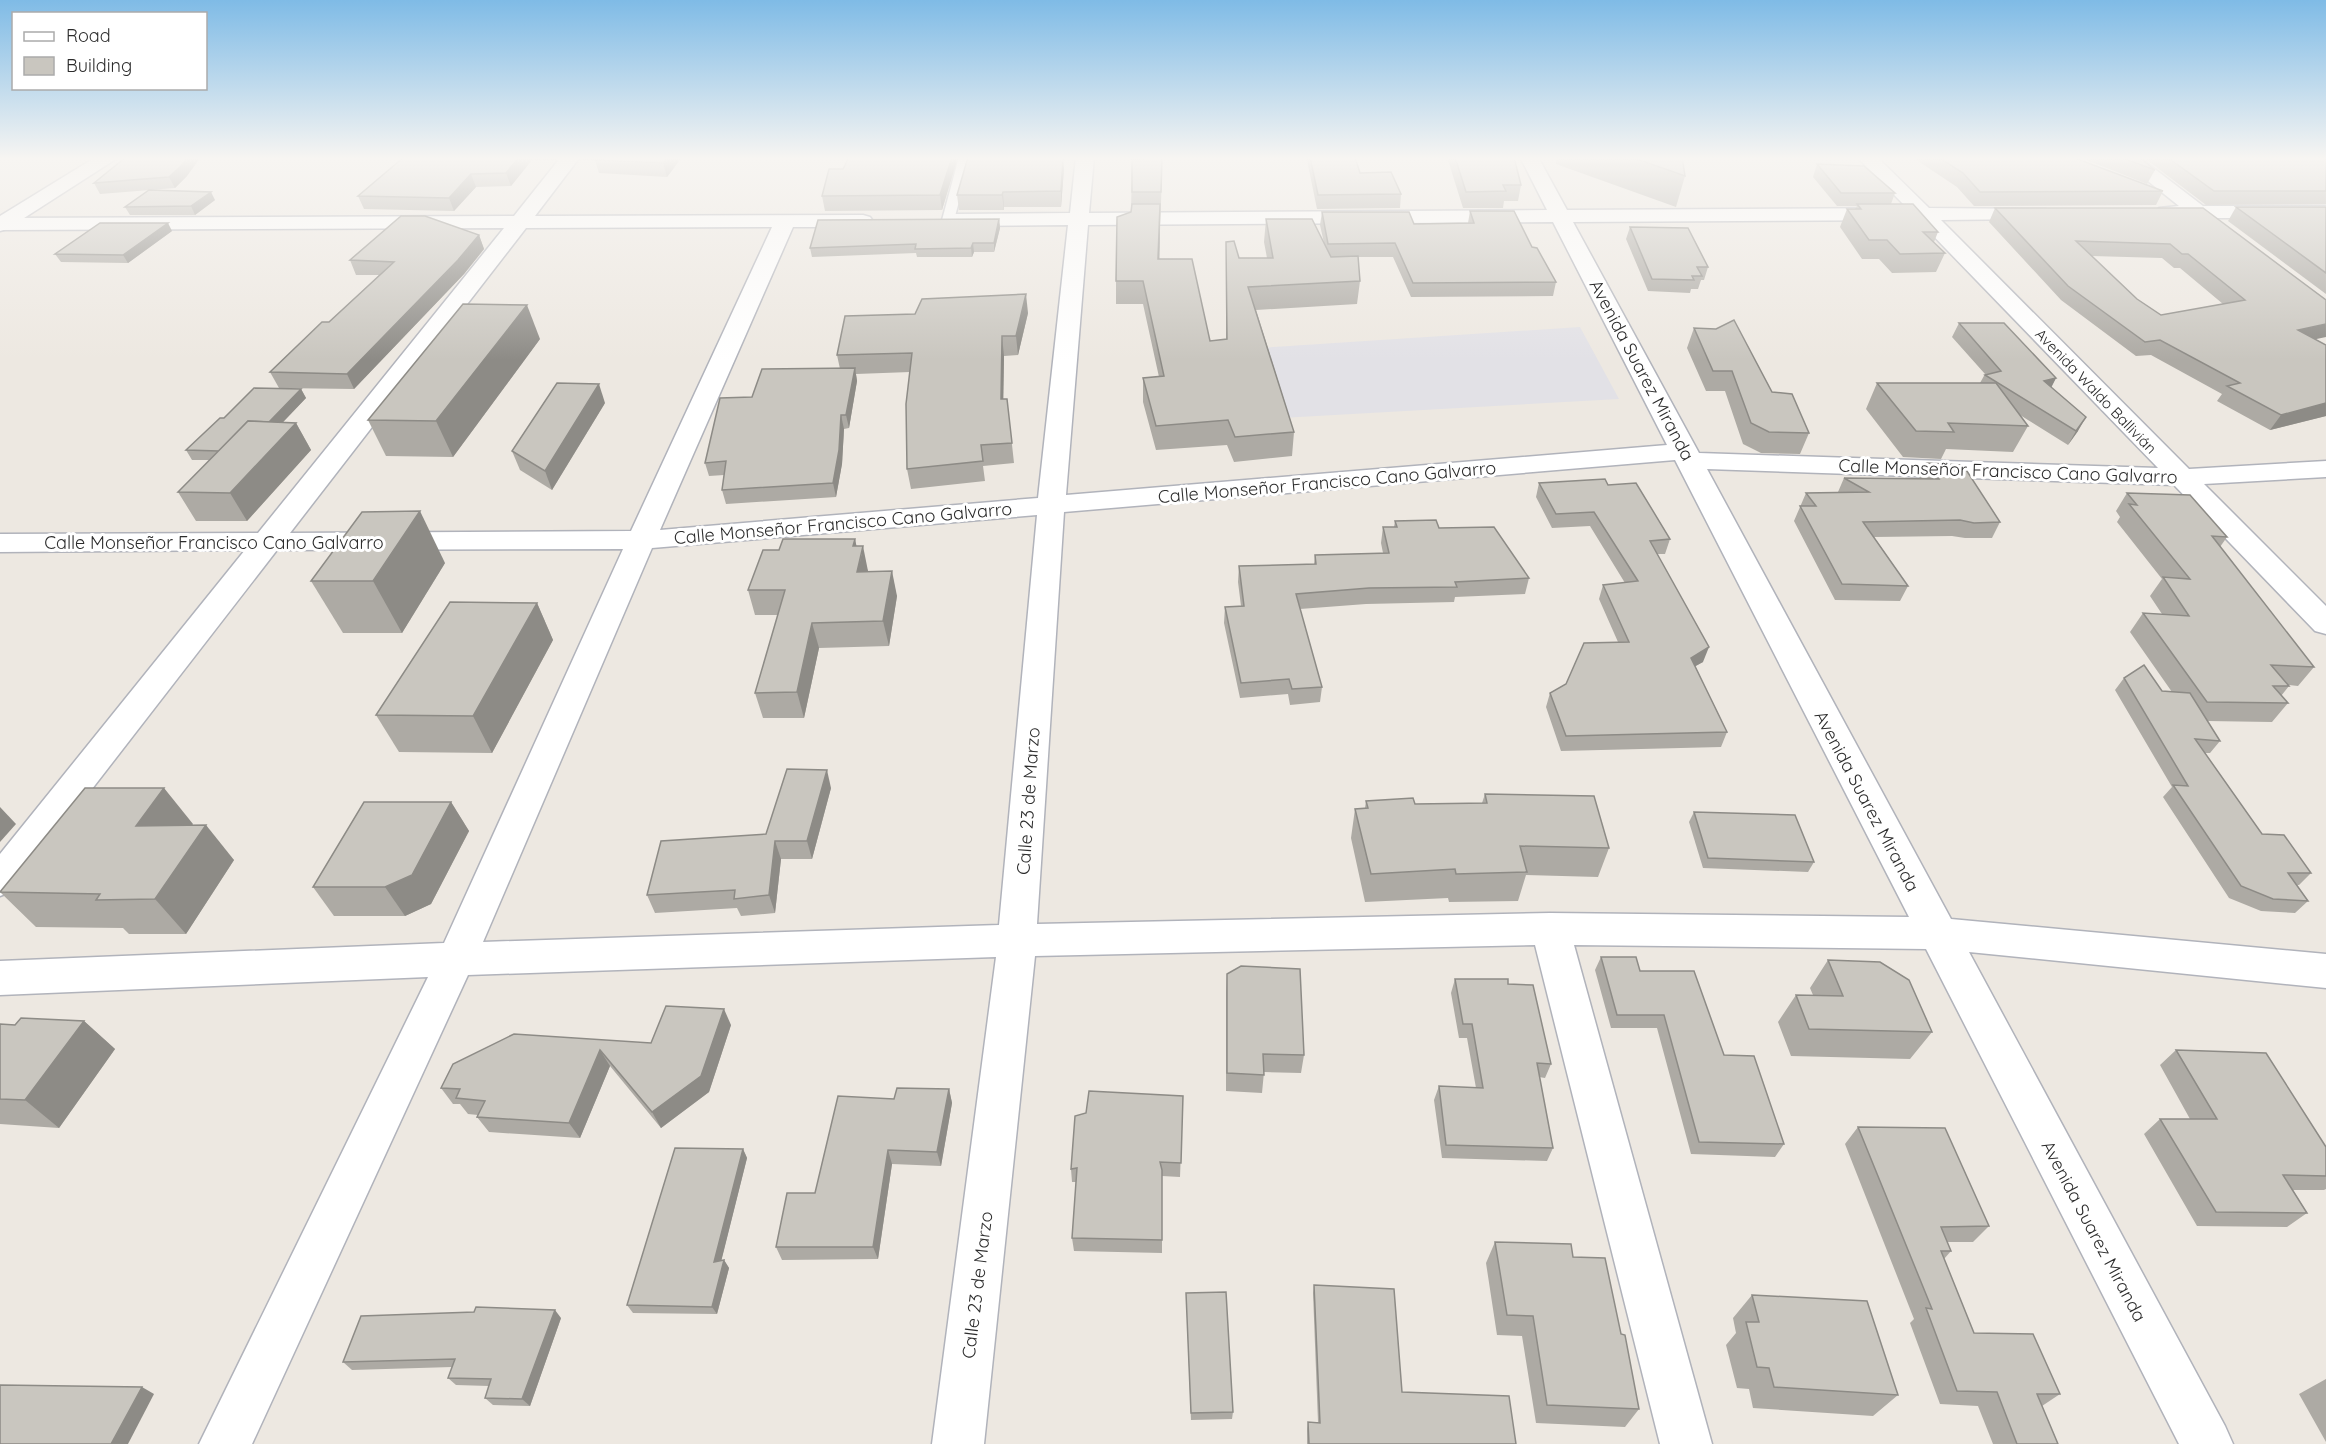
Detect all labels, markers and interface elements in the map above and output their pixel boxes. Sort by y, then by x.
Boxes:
legend [12,12,207,90]
text: Road [66,24,111,47]
text: Building [66,54,132,77]
street label: Avenida Suarez Miranda [1584,275,1700,465]
street label: Avenida Waldo Ballivián [2031,324,2161,458]
street label: Calle Monseñor Francisco Cano Galvarro [1838,454,2178,488]
street label: Calle Monseñor Francisco Cano Galvarro [1157,456,1497,508]
street label: Calle Monseñor Francisco Cano Galvarro [673,497,1013,549]
street label: Calle Monseñor Francisco Cano Galvarro [44,531,384,554]
street label: Avenida Suarez Miranda [1809,706,1925,896]
street label: Calle 23 de Marzo [1011,726,1045,876]
street label: Avenida Suarez Miranda [2036,1136,2152,1326]
street label: Calle 23 de Marzo [957,1210,997,1360]

